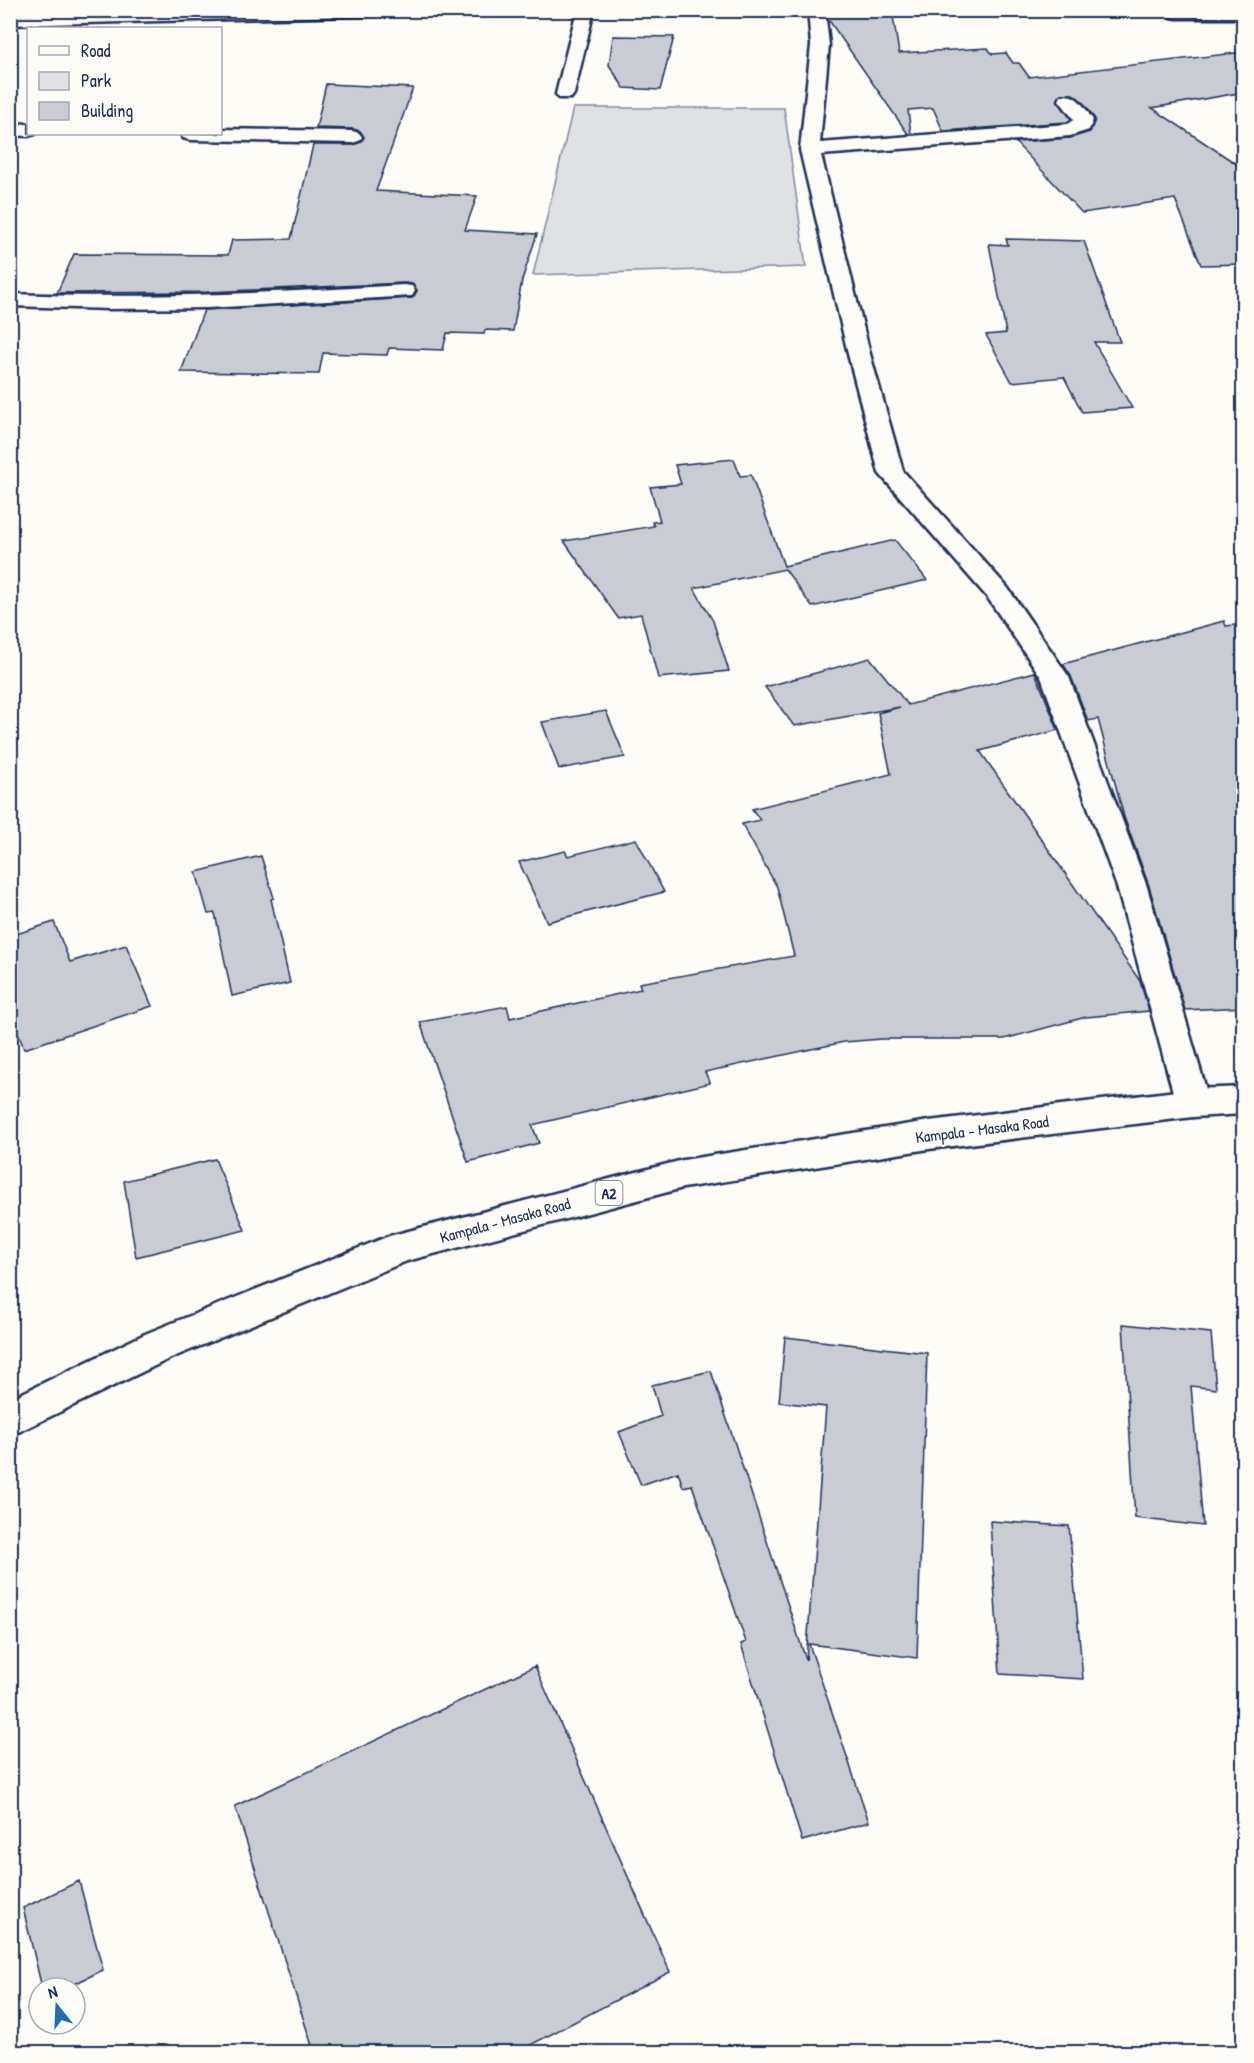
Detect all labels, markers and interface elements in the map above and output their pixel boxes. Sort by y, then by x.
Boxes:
legend [27,27,222,135]
text: Road [81,38,111,63]
text: Park [81,68,112,93]
text: Building [81,98,133,123]
street label: Kampala - Masaka Road [914,1110,1050,1148]
road number: A2 [596,1181,622,1205]
street label: Kampala - Masaka Road [437,1192,573,1248]
north arrow [27,1976,87,2036]
text: N [45,1980,60,2004]

